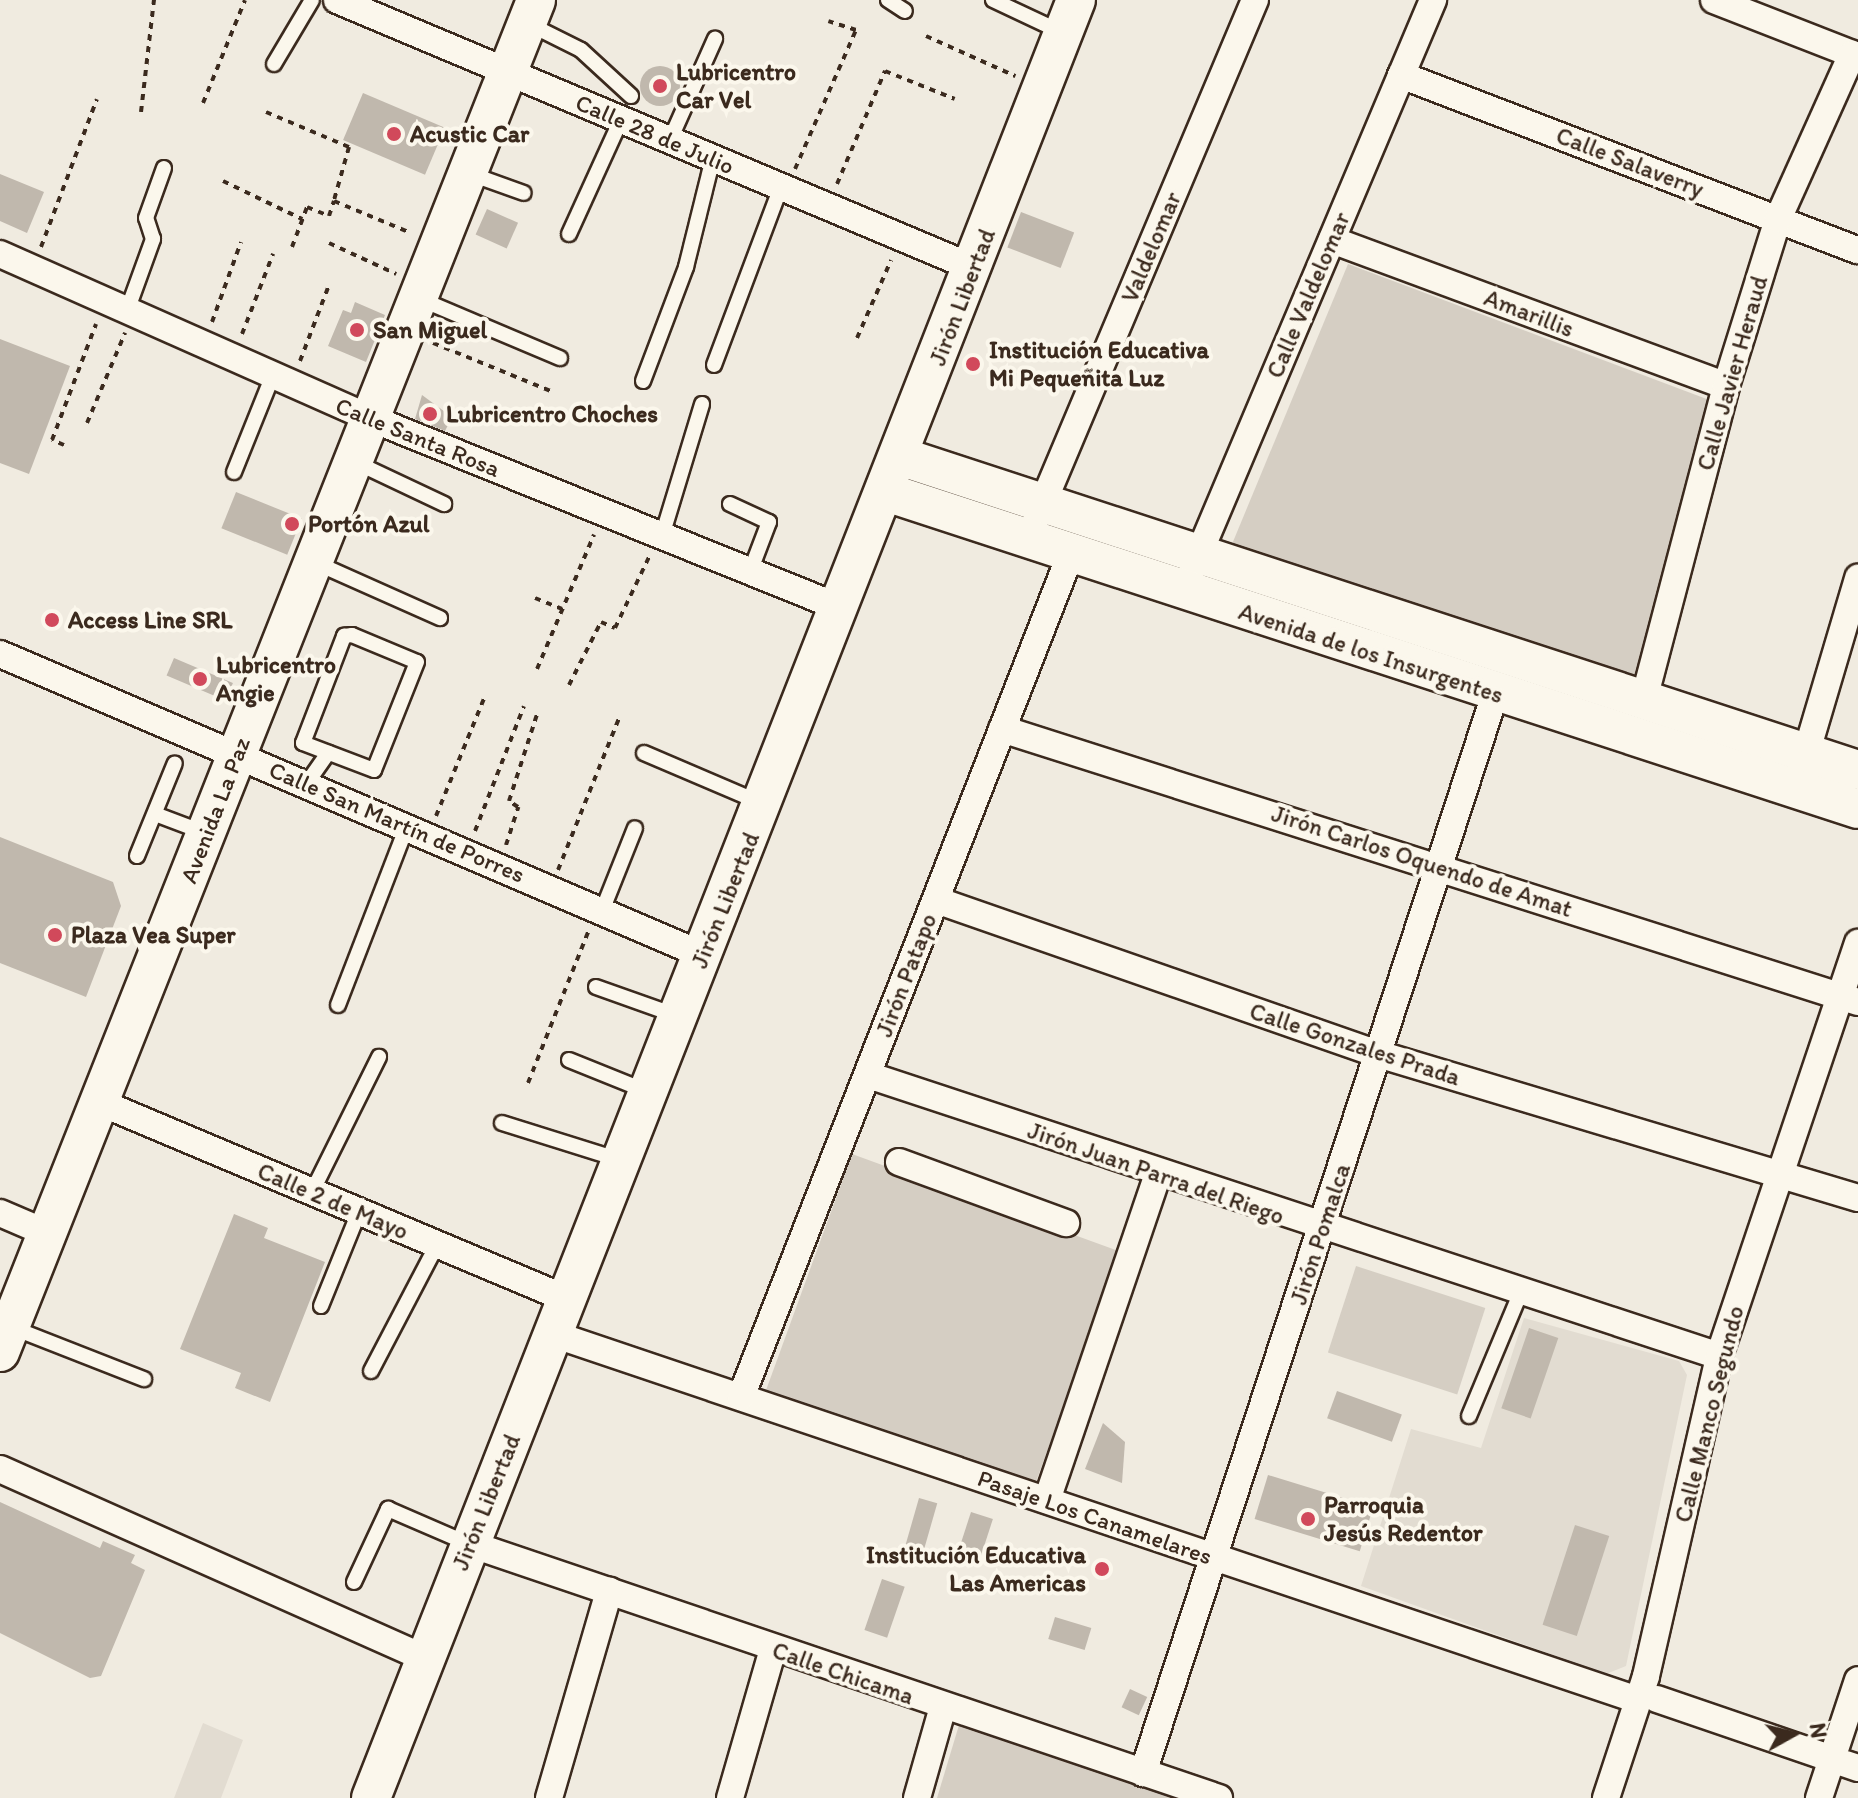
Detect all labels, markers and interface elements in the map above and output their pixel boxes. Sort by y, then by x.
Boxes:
place label: Lubricentro Car Vel [676,58,796,114]
marker: Lubricentro Car Vel [651,77,669,95]
street label: Calle 28 de Julio [571,88,739,180]
place label: Acustic Car [410,120,530,148]
street label: Calle Salaverry [1552,121,1708,203]
marker: Acustic Car [385,125,403,143]
street label: Valdelomar [1115,187,1187,307]
street label: Calle Valdelomar [1260,208,1356,382]
street label: Jirón Libertad [923,225,1001,369]
street label: Calle Javier Heraud [1690,273,1774,473]
street label: Amarillis [1480,283,1578,343]
place label: San Miguel [373,316,487,344]
marker: San Miguel [348,321,366,339]
place label: Institución Educativa Mi Pequeñita Luz [989,336,1209,392]
marker: Institución Educativa Mi Pequeñita Luz [964,355,982,373]
street label: Calle Santa Rosa [332,391,504,483]
place label: Lubricentro Choches [446,400,658,428]
marker: Lubricentro Choches [421,405,439,423]
place label: Portón Azul [308,510,430,538]
marker: Portón Azul [283,515,301,533]
street label: Avenida de los Insurgentes [1235,597,1507,709]
place label: Access Line SRL [68,606,233,634]
marker: Access Line SRL [43,611,61,629]
place label: Lubricentro Angie [216,651,336,707]
marker: Lubricentro Angie [191,670,209,688]
street label: Avenida La Paz [174,733,256,887]
street label: Calle San Martín de Porres [265,755,529,889]
street label: Jirón Carlos Oquendo de Amat [1268,799,1576,923]
street label: Jirón Libertad [685,828,765,972]
street label: Jirón Patapo [870,910,942,1040]
place label: Plaza Vea Super [71,921,234,949]
marker: Plaza Vea Super [46,926,64,944]
street label: Calle Gonzales Prada [1247,997,1463,1091]
street label: Jirón Juan Parra del Riego [1025,1116,1287,1230]
street label: Calle 2 de Mayo [253,1156,413,1246]
street label: Jirón Pomalca [1284,1160,1356,1308]
street label: Calle Manco Segundo [1668,1304,1750,1524]
street label: Jirón Libertad [446,1430,526,1574]
street label: Pasaje Los Canamelares [974,1463,1216,1571]
place label: Parroquia Jesús Redentor [1324,1491,1481,1547]
marker: Parroquia Jesús Redentor [1299,1510,1317,1528]
place label: Institución Educativa Las Americas [866,1541,1086,1597]
marker: Institución Educativa Las Americas [1093,1560,1111,1578]
street label: Calle Chicama [768,1635,918,1711]
north arrow [1754,1694,1834,1774]
text: N [1804,1721,1833,1740]

